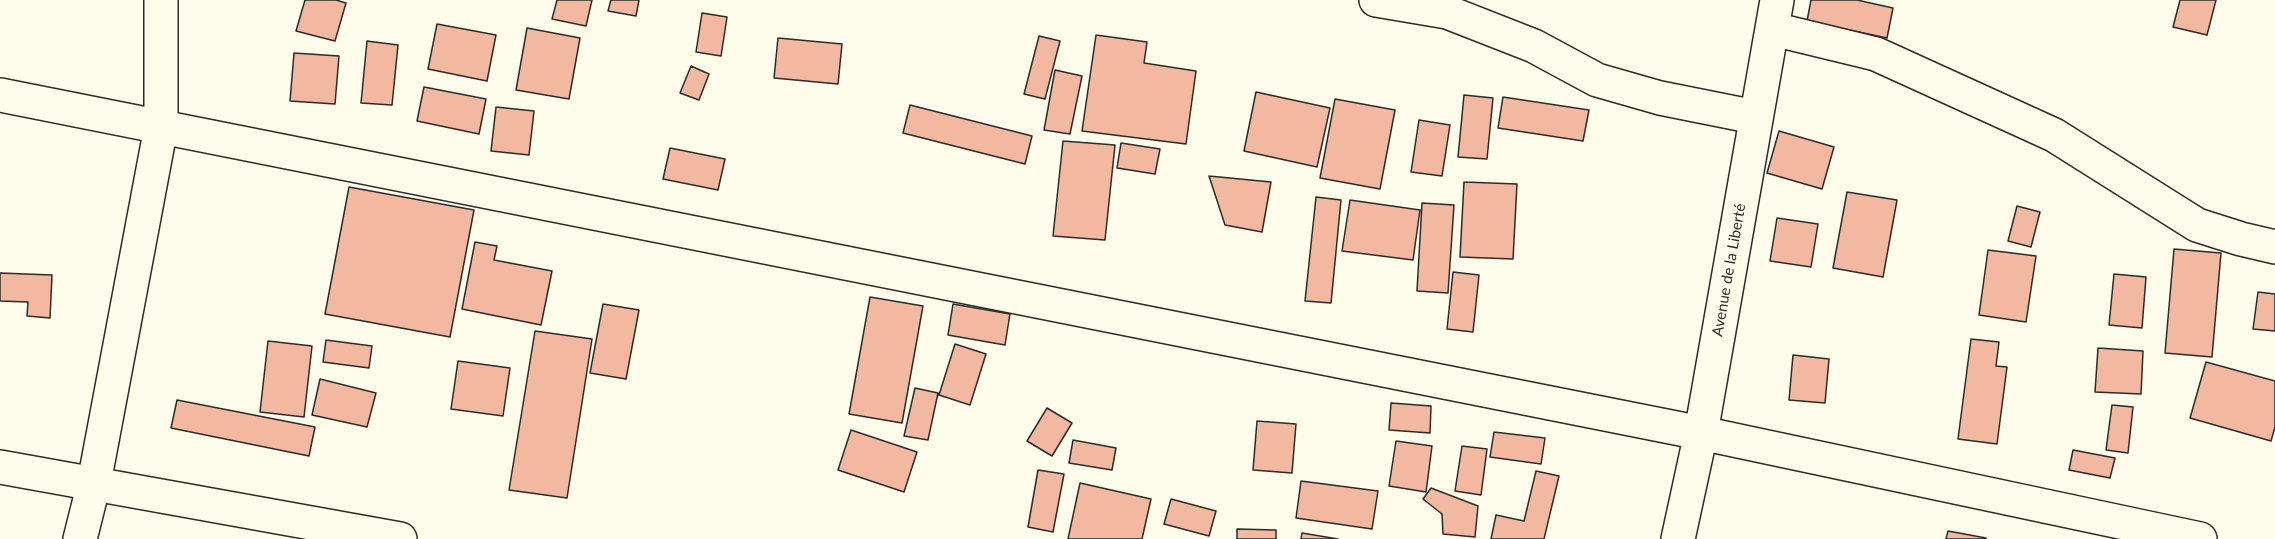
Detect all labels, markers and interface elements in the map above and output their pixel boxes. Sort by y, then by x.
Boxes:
street label: Avenue de la Liberté [1708,202,1750,338]

